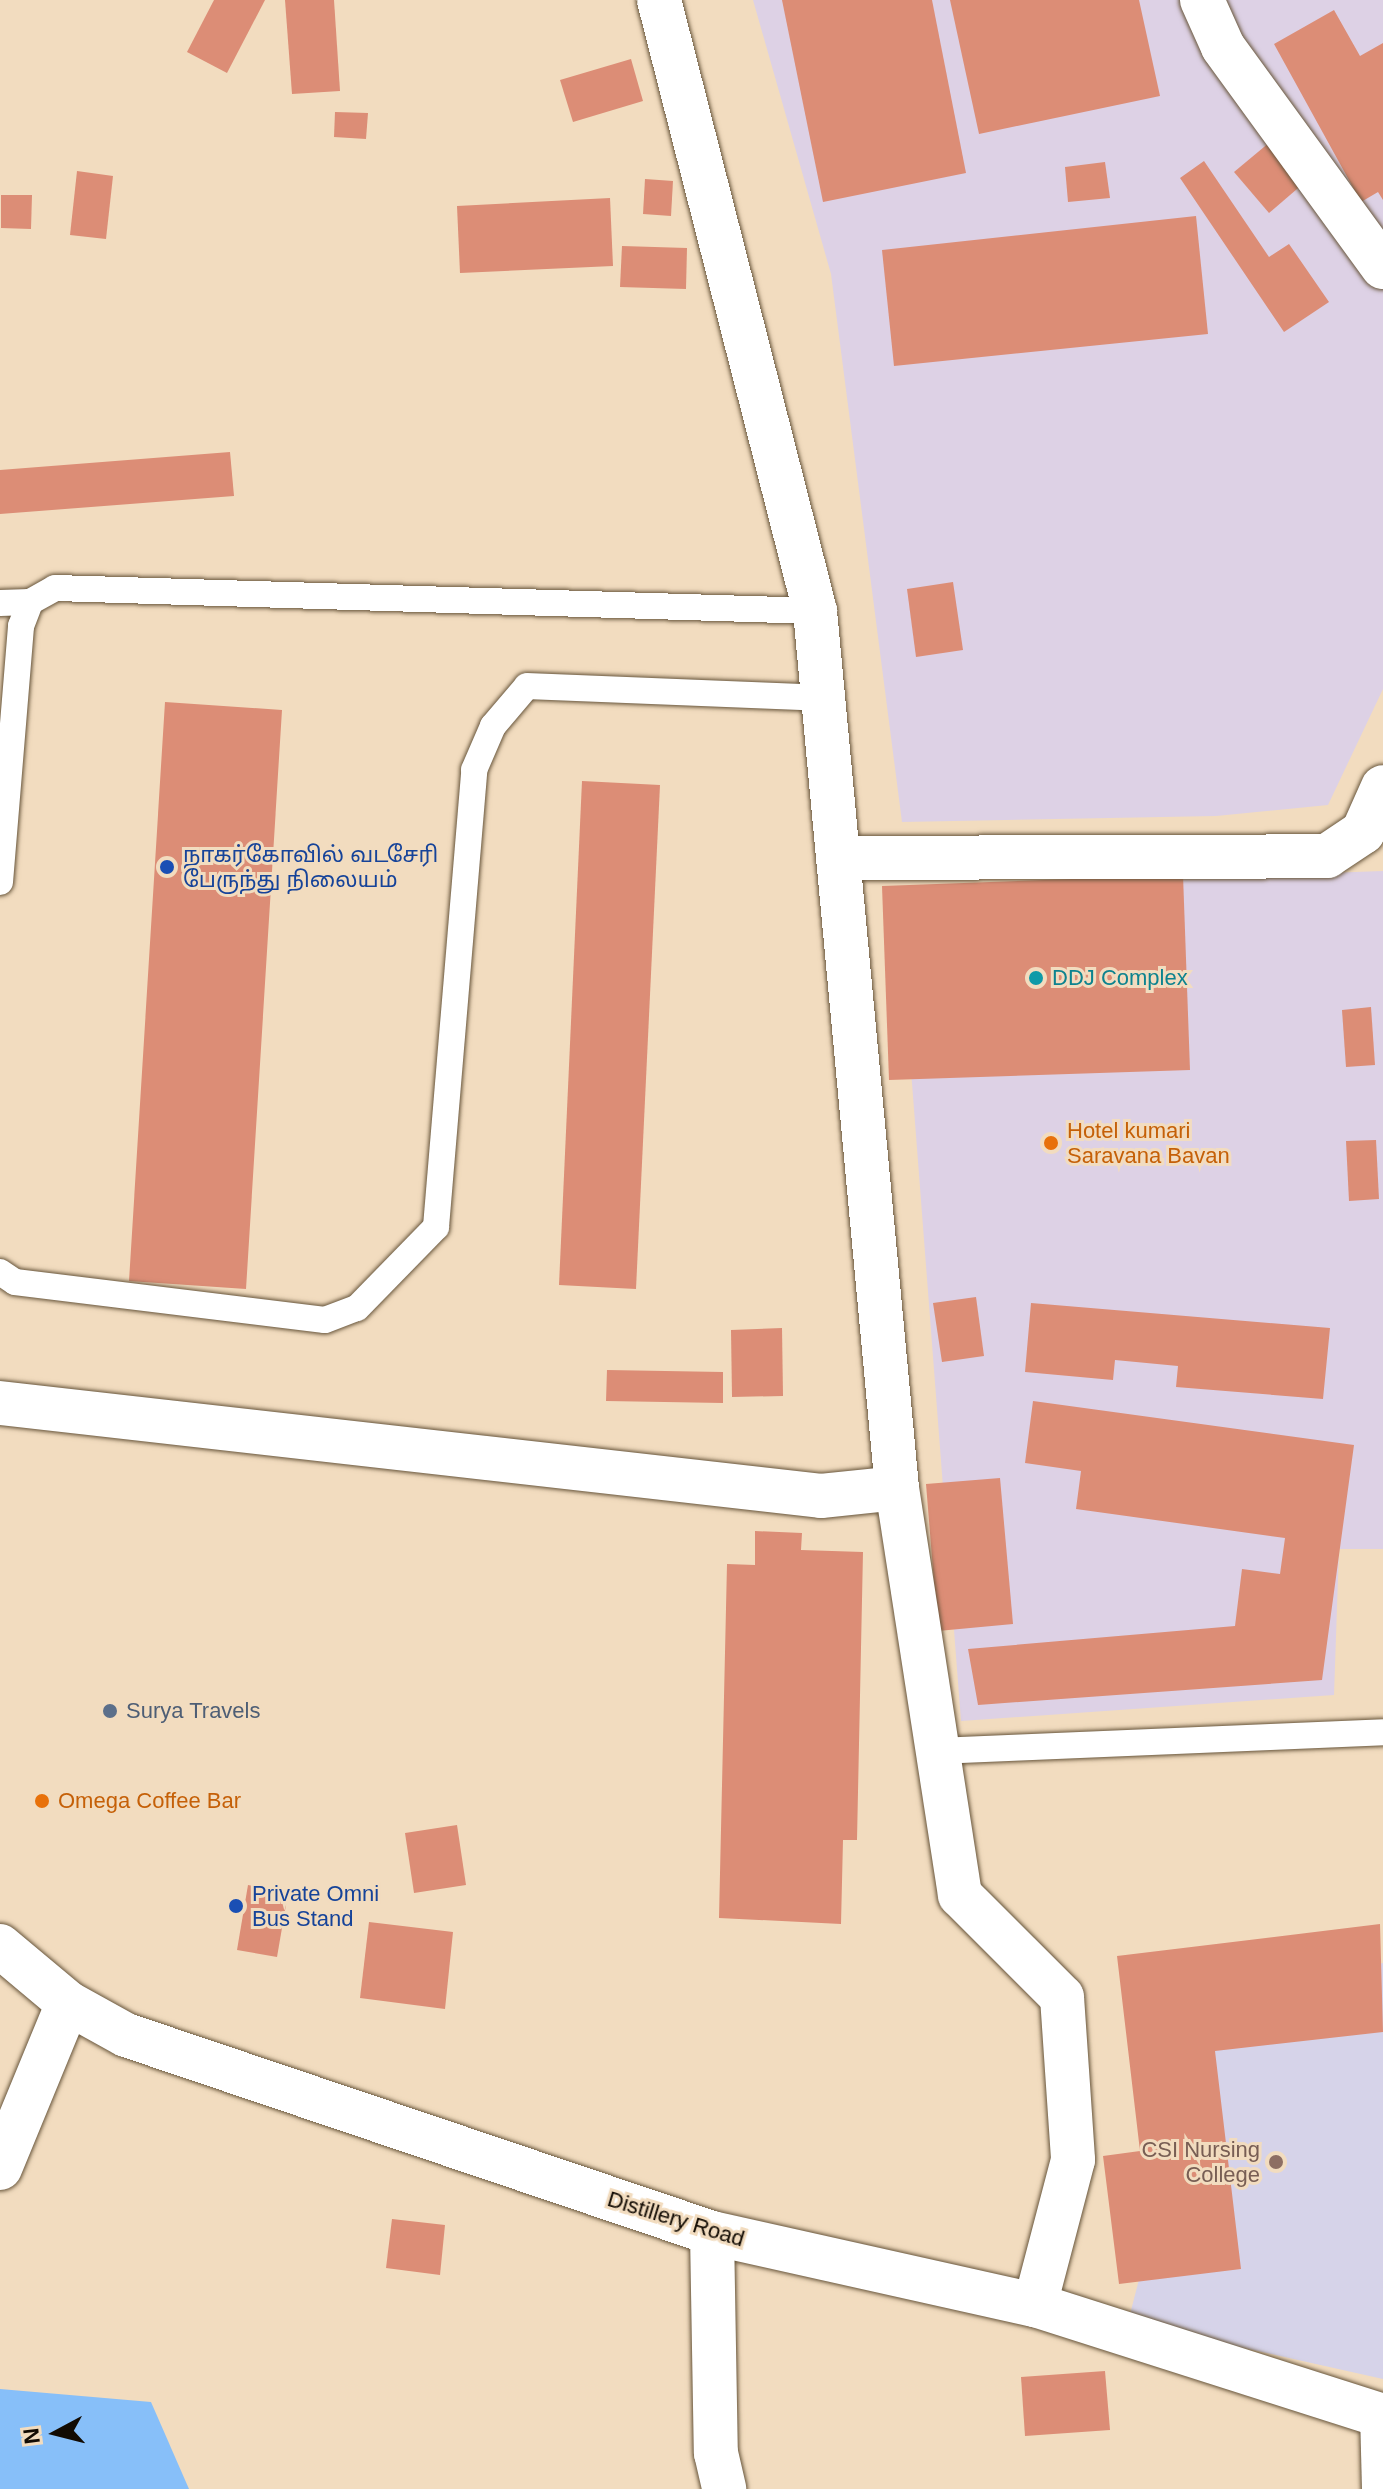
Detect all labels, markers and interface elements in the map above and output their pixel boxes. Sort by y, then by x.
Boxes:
place label: நாகர்கோவில் வடசேரி பேருந்து நிலையம் [183,841,438,892]
marker: நாகர்கோவில் வடசேரி பேருந்து நிலையம் [158,858,176,876]
place label: DDJ Complex [1052,965,1188,991]
marker: DDJ Complex [1027,969,1045,987]
place label: Hotel kumari Saravana Bavan [1067,1117,1230,1168]
marker: Hotel kumari Saravana Bavan [1042,1134,1060,1152]
place label: Surya Travels [126,1698,261,1724]
marker: Surya Travels [101,1702,119,1720]
place label: Omega Coffee Bar [58,1788,241,1814]
marker: Omega Coffee Bar [33,1792,51,1810]
place label: Private Omni Bus Stand [252,1880,379,1932]
marker: Private Omni Bus Stand [227,1897,245,1915]
place label: CSI Nursing College [1141,2136,1260,2188]
marker: CSI Nursing College [1267,2153,1285,2171]
street label: Distillery Road [604,2186,748,2252]
north arrow [16,2393,96,2473]
text: N [18,2427,45,2445]

